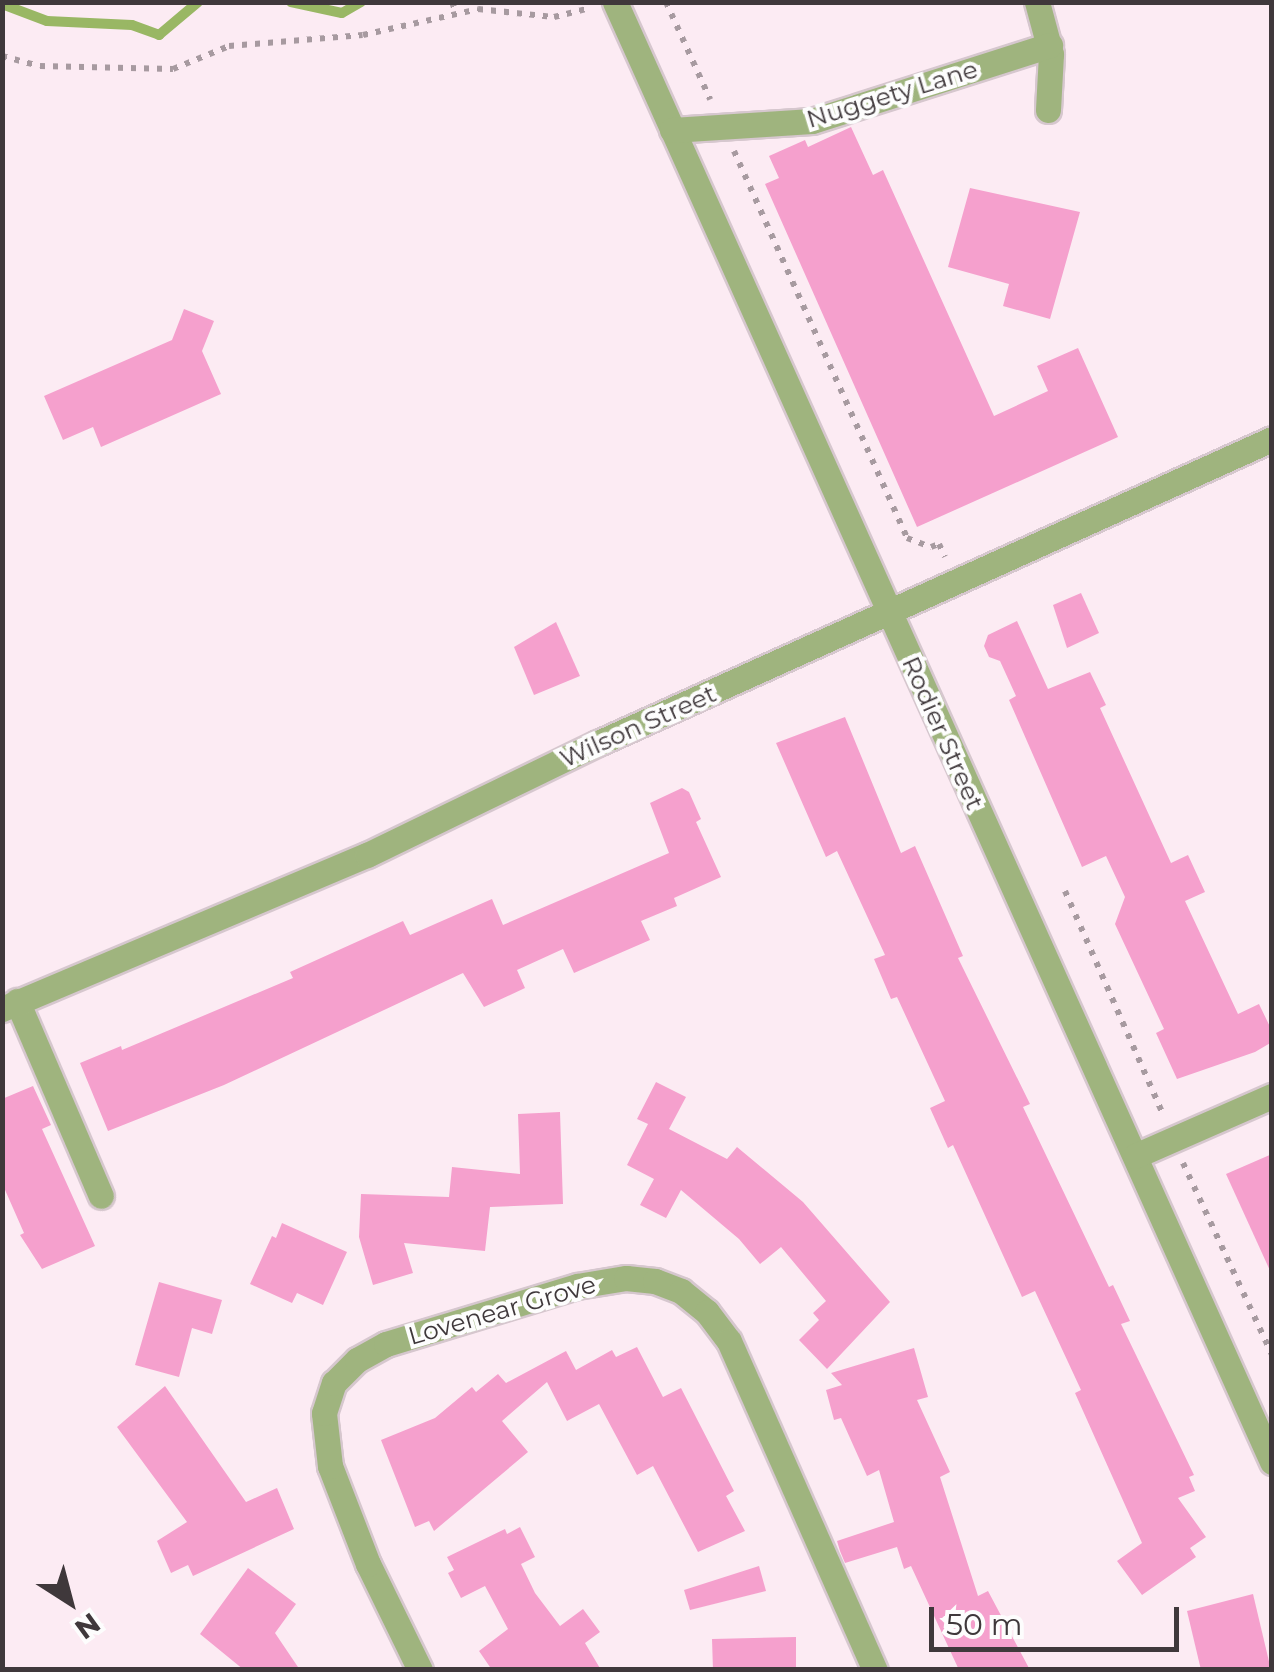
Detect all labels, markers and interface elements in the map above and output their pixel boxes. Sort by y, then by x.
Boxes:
street label: Nuggety Lane [803,54,981,134]
street label: Rodier Street [896,652,990,814]
street label: Wilson Street [555,678,721,774]
street label: Lovenear Grove [405,1269,599,1351]
north arrow [20,1552,120,1652]
scale bar [934,1587,1184,1649]
text: N [68,1606,107,1647]
text: 50 m [946,1606,1023,1643]

